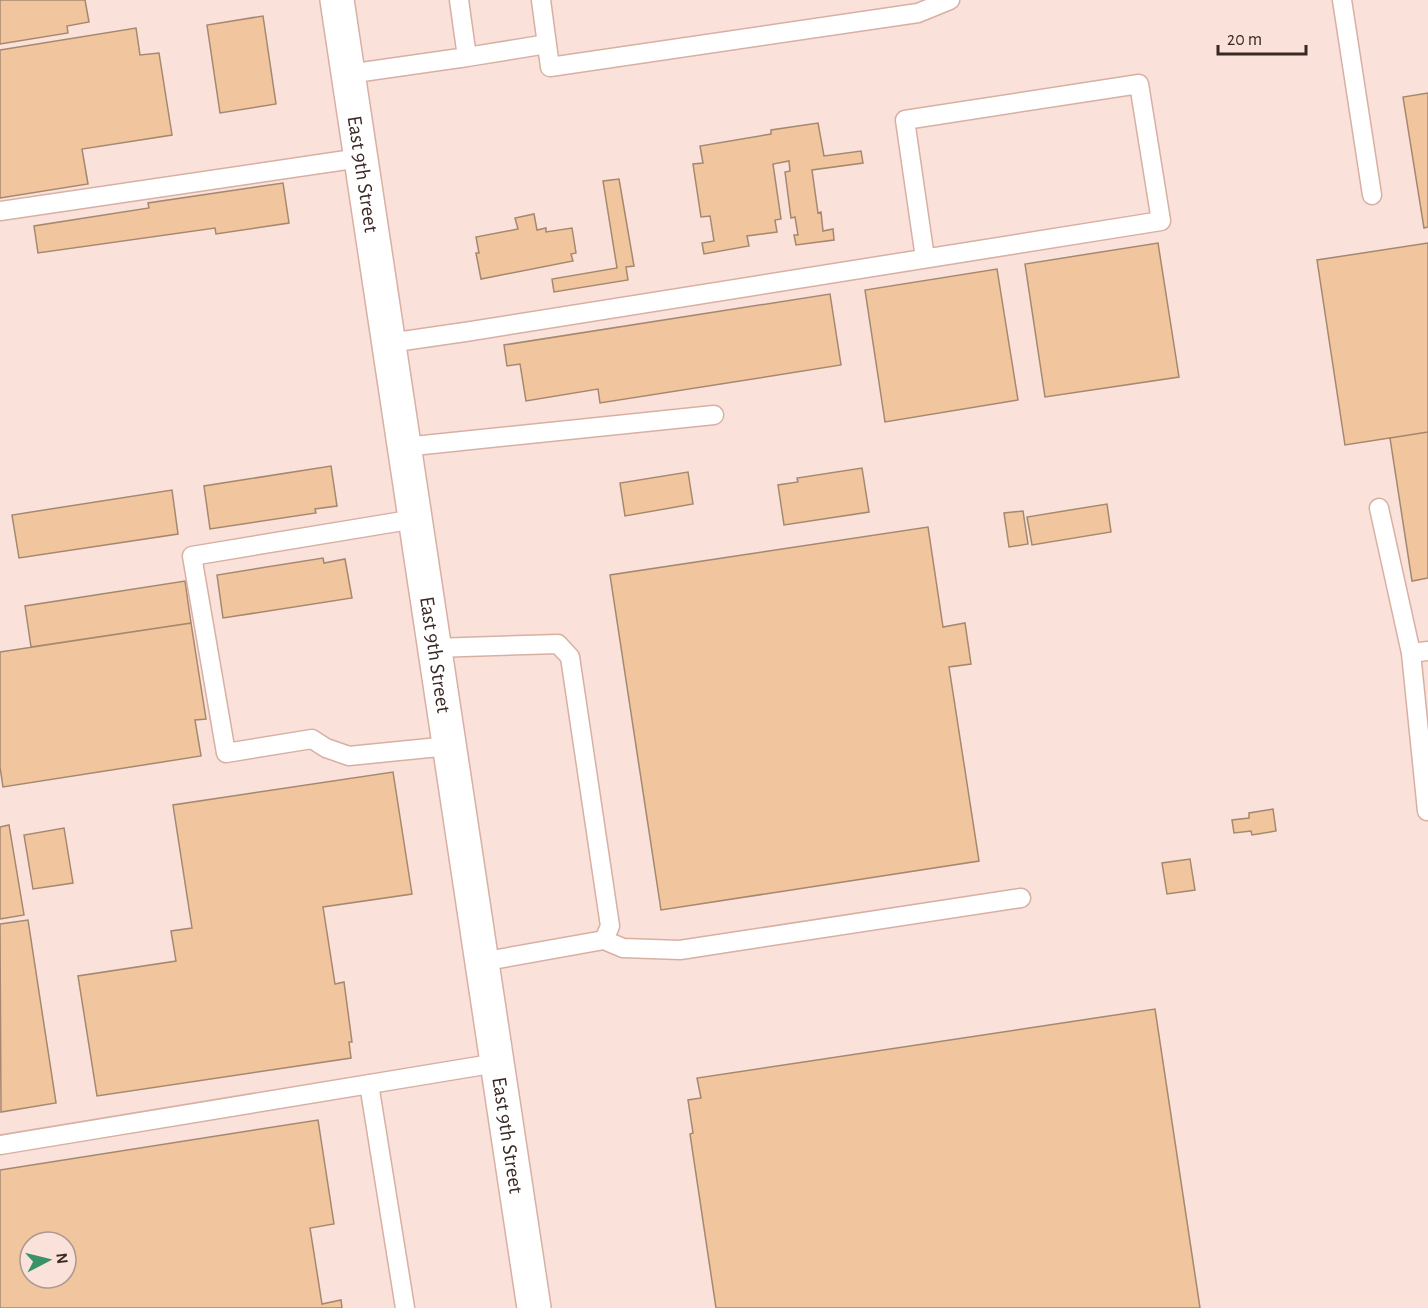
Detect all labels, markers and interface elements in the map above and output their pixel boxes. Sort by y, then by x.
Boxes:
scale bar [1218,18,1306,56]
text: 20 m [1227,31,1262,49]
street label: East 9th Street [344,114,382,234]
street label: East 9th Street [416,595,454,715]
street label: East 9th Street [488,1075,527,1195]
north arrow [18,1230,78,1290]
text: N [53,1252,71,1265]

